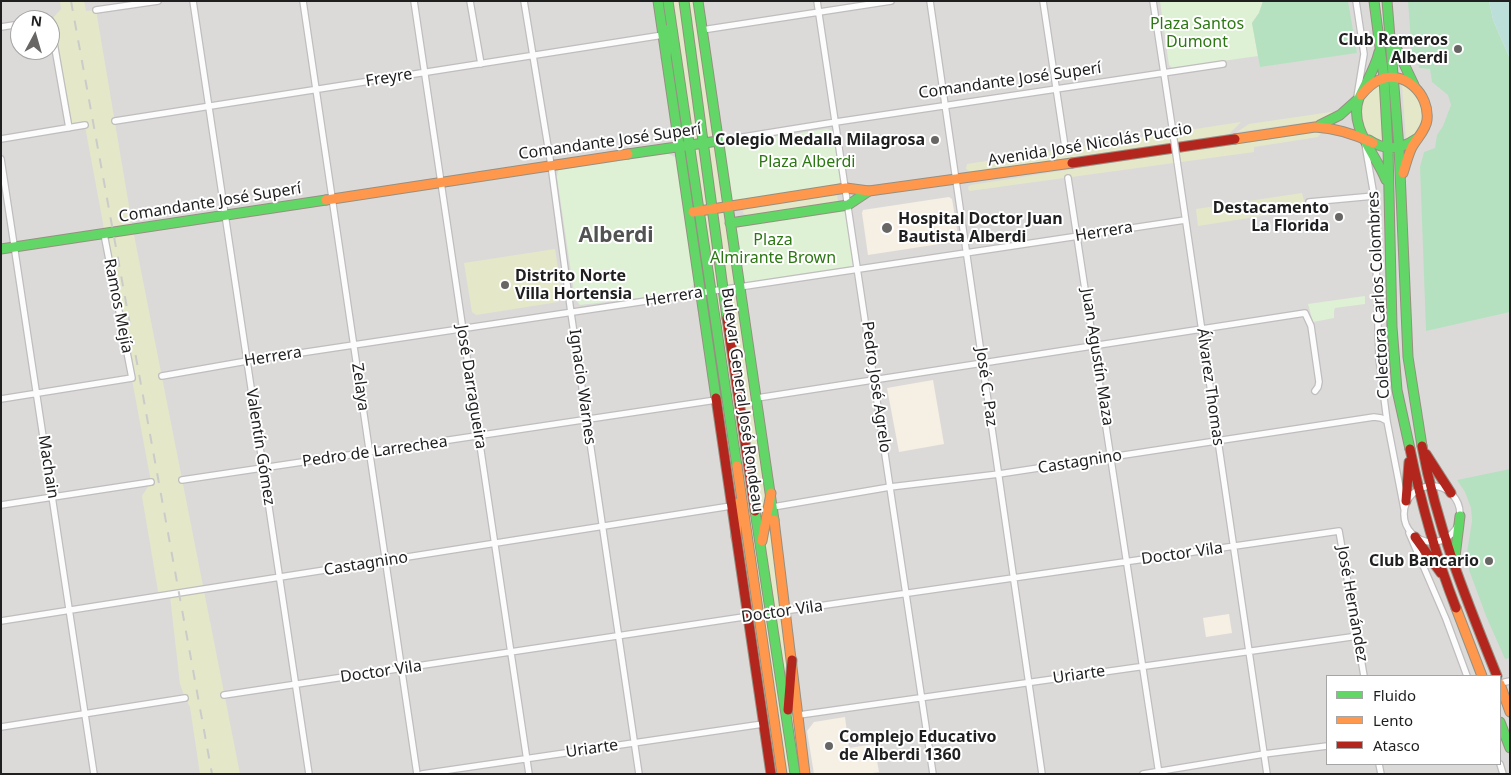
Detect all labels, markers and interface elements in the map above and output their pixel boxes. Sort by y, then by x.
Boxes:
north arrow [10,10,60,60]
text: N [30,11,43,31]
park label: Plaza Santos Dumont [1150,14,1244,52]
place label: Club Remeros Alberdi [1338,30,1448,68]
marker: Club Remeros Alberdi [1452,43,1464,55]
street label: Comandante José Superí [917,59,1103,103]
street label: Freyre [364,65,414,91]
street label: Avenida José Nicolás Puccio [986,119,1194,171]
street label: Comandante José Superí [517,120,703,164]
place label: Colegio Medalla Milagrosa [715,130,925,150]
marker: Colegio Medalla Milagrosa [929,134,941,146]
park label: Plaza Alberdi [759,152,855,172]
street label: Comandante José Superí [117,179,303,227]
street label: Colectora Carlos Colombres [1364,191,1394,399]
place label: Destacamento La Florida [1213,198,1329,236]
place label: Hospital Doctor Juan Bautista Alberdi [898,209,1063,247]
marker: Destacamento La Florida [1333,211,1345,223]
street label: Herrera [1074,218,1134,246]
marker: Hospital Doctor Juan Bautista Alberdi [880,221,894,235]
district label: Alberdi [578,223,654,249]
park label: Plaza Almirante Brown [710,230,836,268]
street label: Ramos Mejía [99,257,137,355]
place label: Distrito Norte Villa Hortensia [515,266,632,304]
marker: Distrito Norte Villa Hortensia [499,279,511,291]
street label: Herrera [644,283,704,311]
street label: Bulevar General José Rondeau [717,287,767,513]
street label: Juan Agustín Maza [1077,287,1117,427]
street label: Pedro José Agrelo [857,320,895,454]
street label: José Darragueira [452,323,490,451]
street label: Álvarez Thomas [1192,327,1228,447]
street label: Ignacio Warnes [564,328,600,446]
street label: Herrera [243,343,303,371]
street label: José C. Paz [971,346,1001,428]
street label: Zelaya [347,362,373,412]
street label: Valentín Gómez [241,387,279,507]
street label: Pedro de Larrechea [301,432,449,472]
street label: Machain [34,434,62,500]
street label: Castagnino [1037,446,1123,478]
street label: Doctor Vila [1140,539,1224,569]
street label: José Hernández [1332,545,1372,663]
street label: Castagnino [323,548,409,580]
place label: Club Bancario [1369,551,1479,571]
marker: Club Bancario [1483,555,1495,567]
street label: Doctor Vila [740,597,824,627]
street label: Doctor Vila [339,657,423,687]
street label: Uriarte [1052,662,1106,688]
legend [1326,675,1501,765]
text: Fluido [1373,685,1416,705]
text: Lento [1373,710,1413,730]
place label: Complejo Educativo de Alberdi 1360 [839,727,996,765]
text: Atasco [1373,735,1420,755]
street label: Uriarte [565,736,619,762]
marker: Complejo Educativo de Alberdi 1360 [823,740,835,752]

